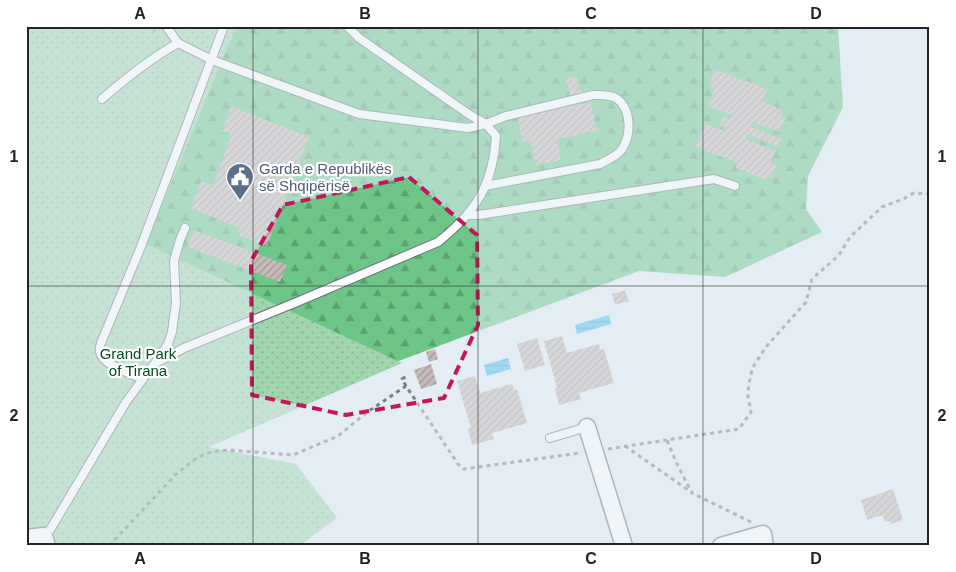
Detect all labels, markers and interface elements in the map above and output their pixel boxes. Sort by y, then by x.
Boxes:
text: A [134,5,146,22]
text: B [359,5,371,22]
text: C [585,5,597,22]
text: D [810,5,822,22]
text: 1 [10,148,19,165]
text: 1 [938,148,947,165]
place label: Garda e Republikës së Shqipërisë [259,160,392,194]
public building icon: Garda e Republikës së Shqipërisë [225,162,255,201]
park label: Grand Park of Tirana [100,345,177,379]
text: 2 [10,407,19,424]
text: 2 [938,407,947,424]
text: A [134,550,146,567]
text: B [359,550,371,567]
text: C [585,550,597,567]
text: D [810,550,822,567]

